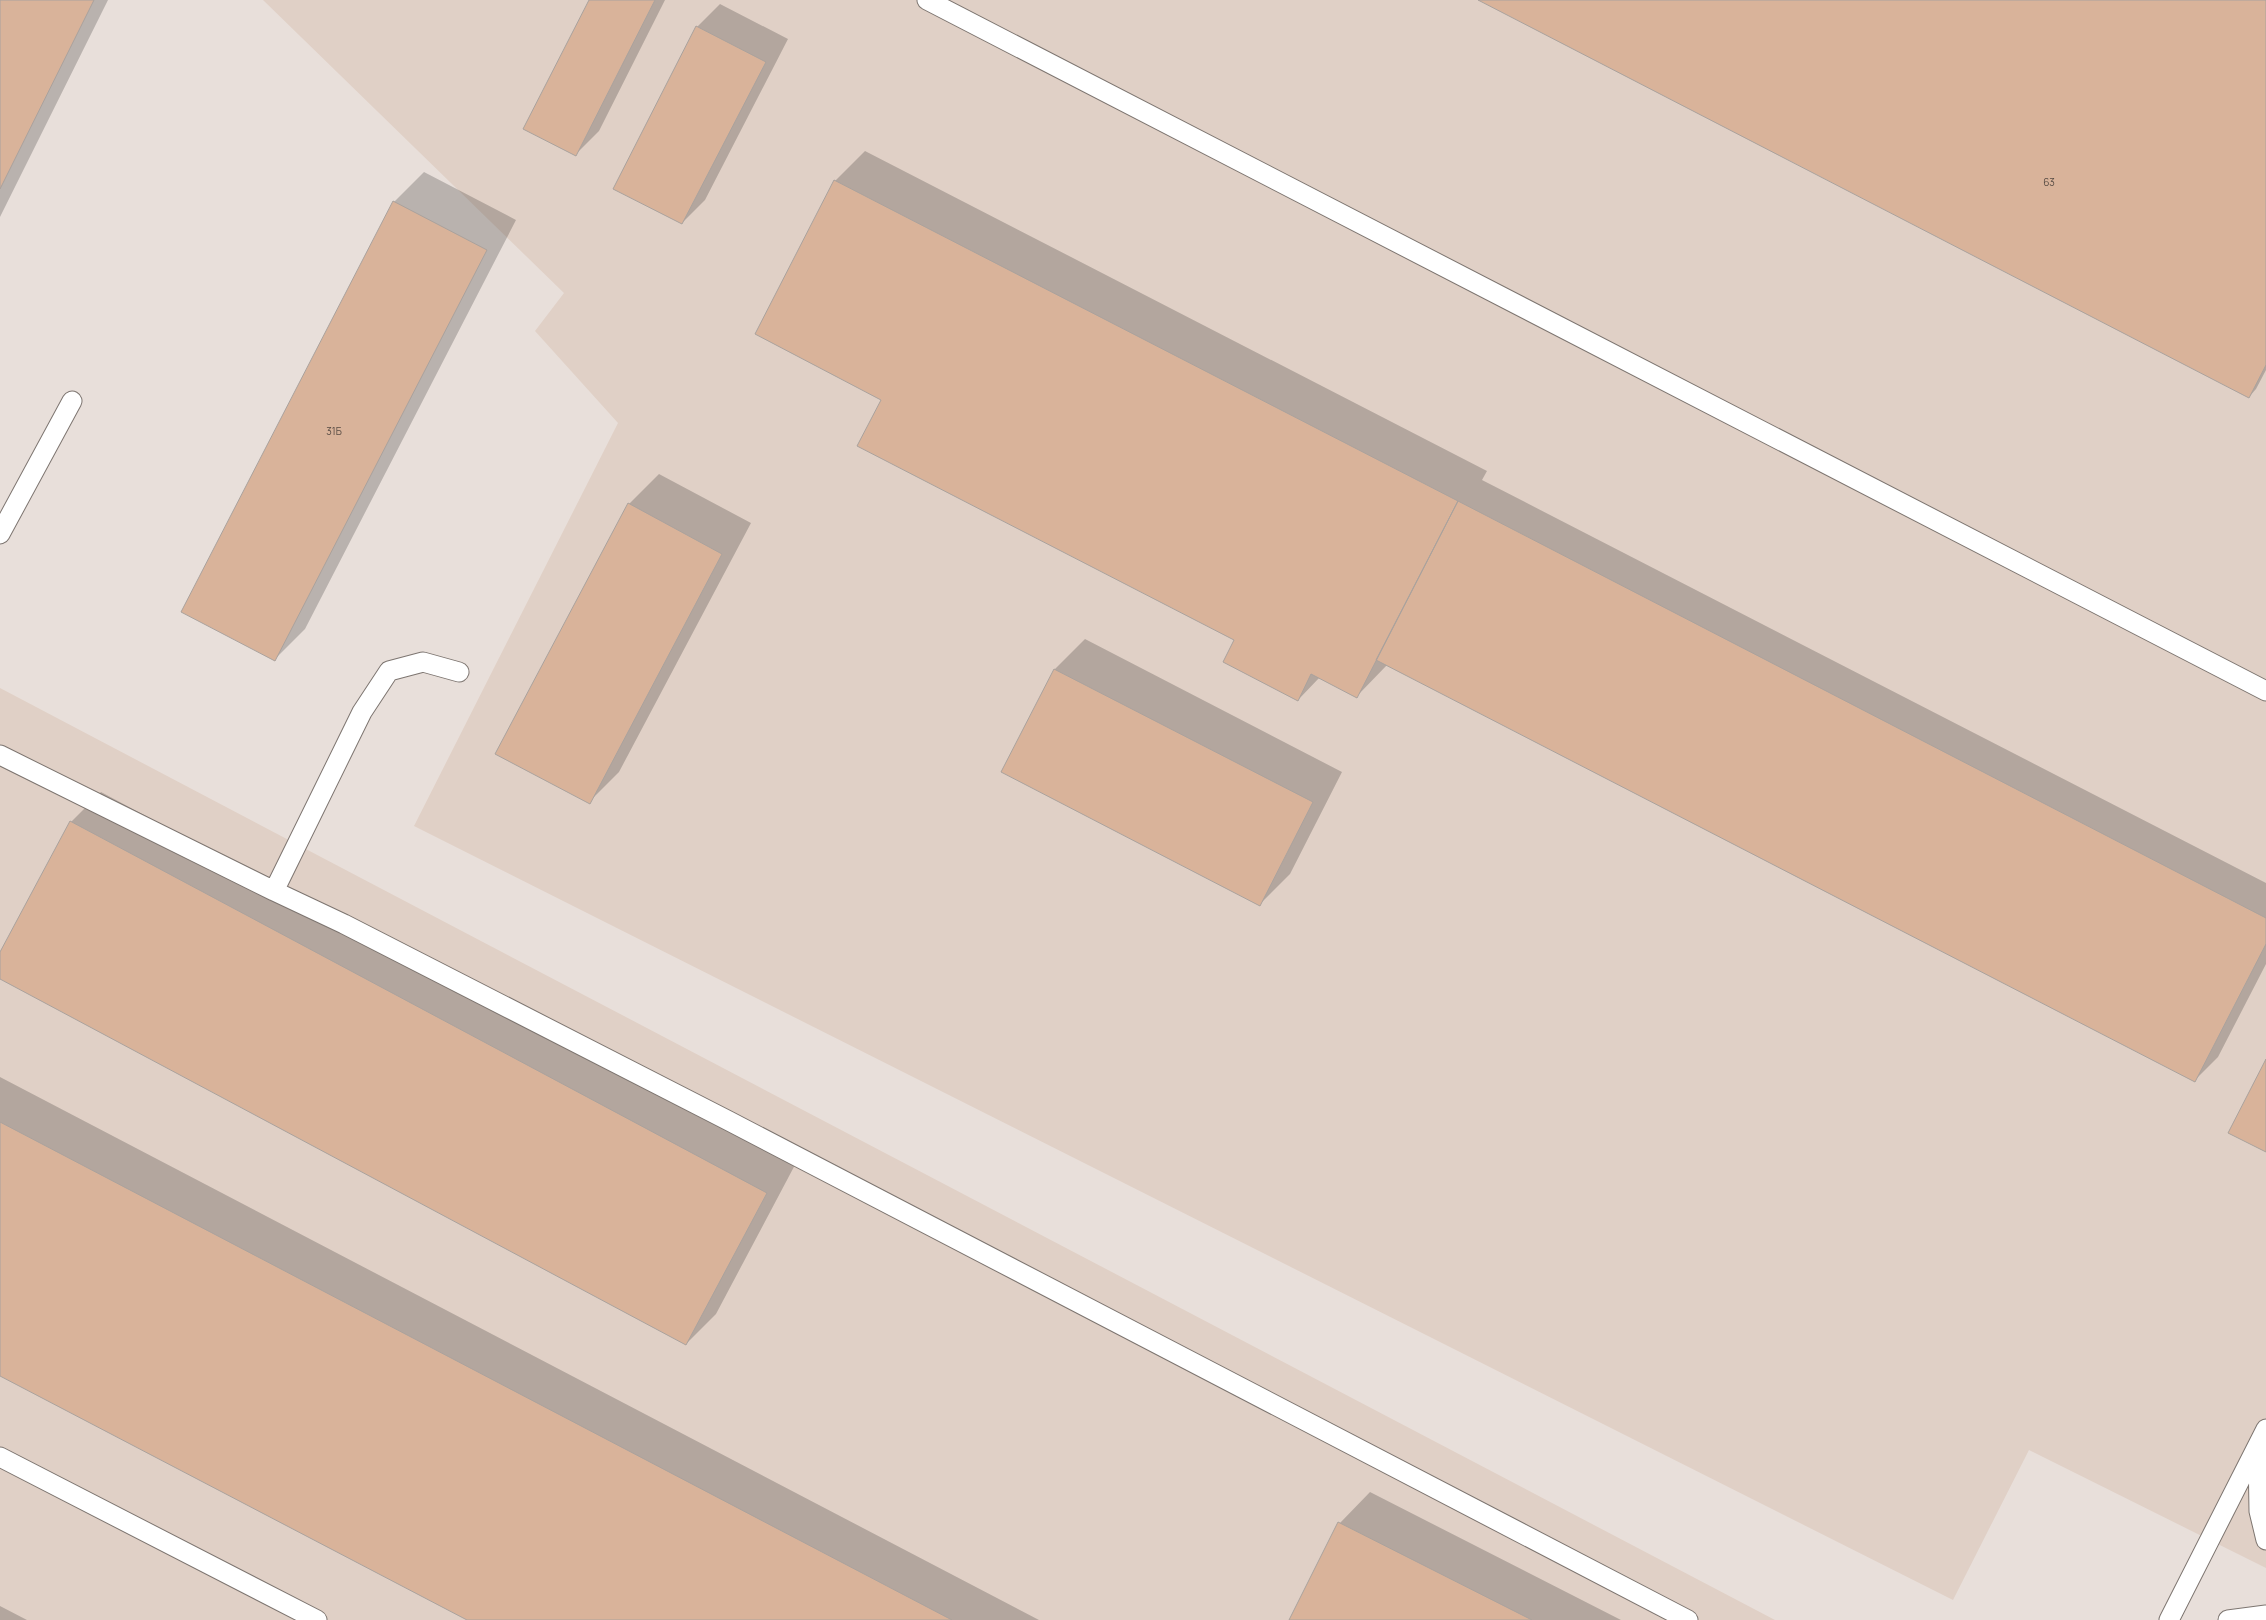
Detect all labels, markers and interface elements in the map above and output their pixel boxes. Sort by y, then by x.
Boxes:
house number: 63 [2043,175,2055,189]
house number: 31Б [326,424,342,438]

